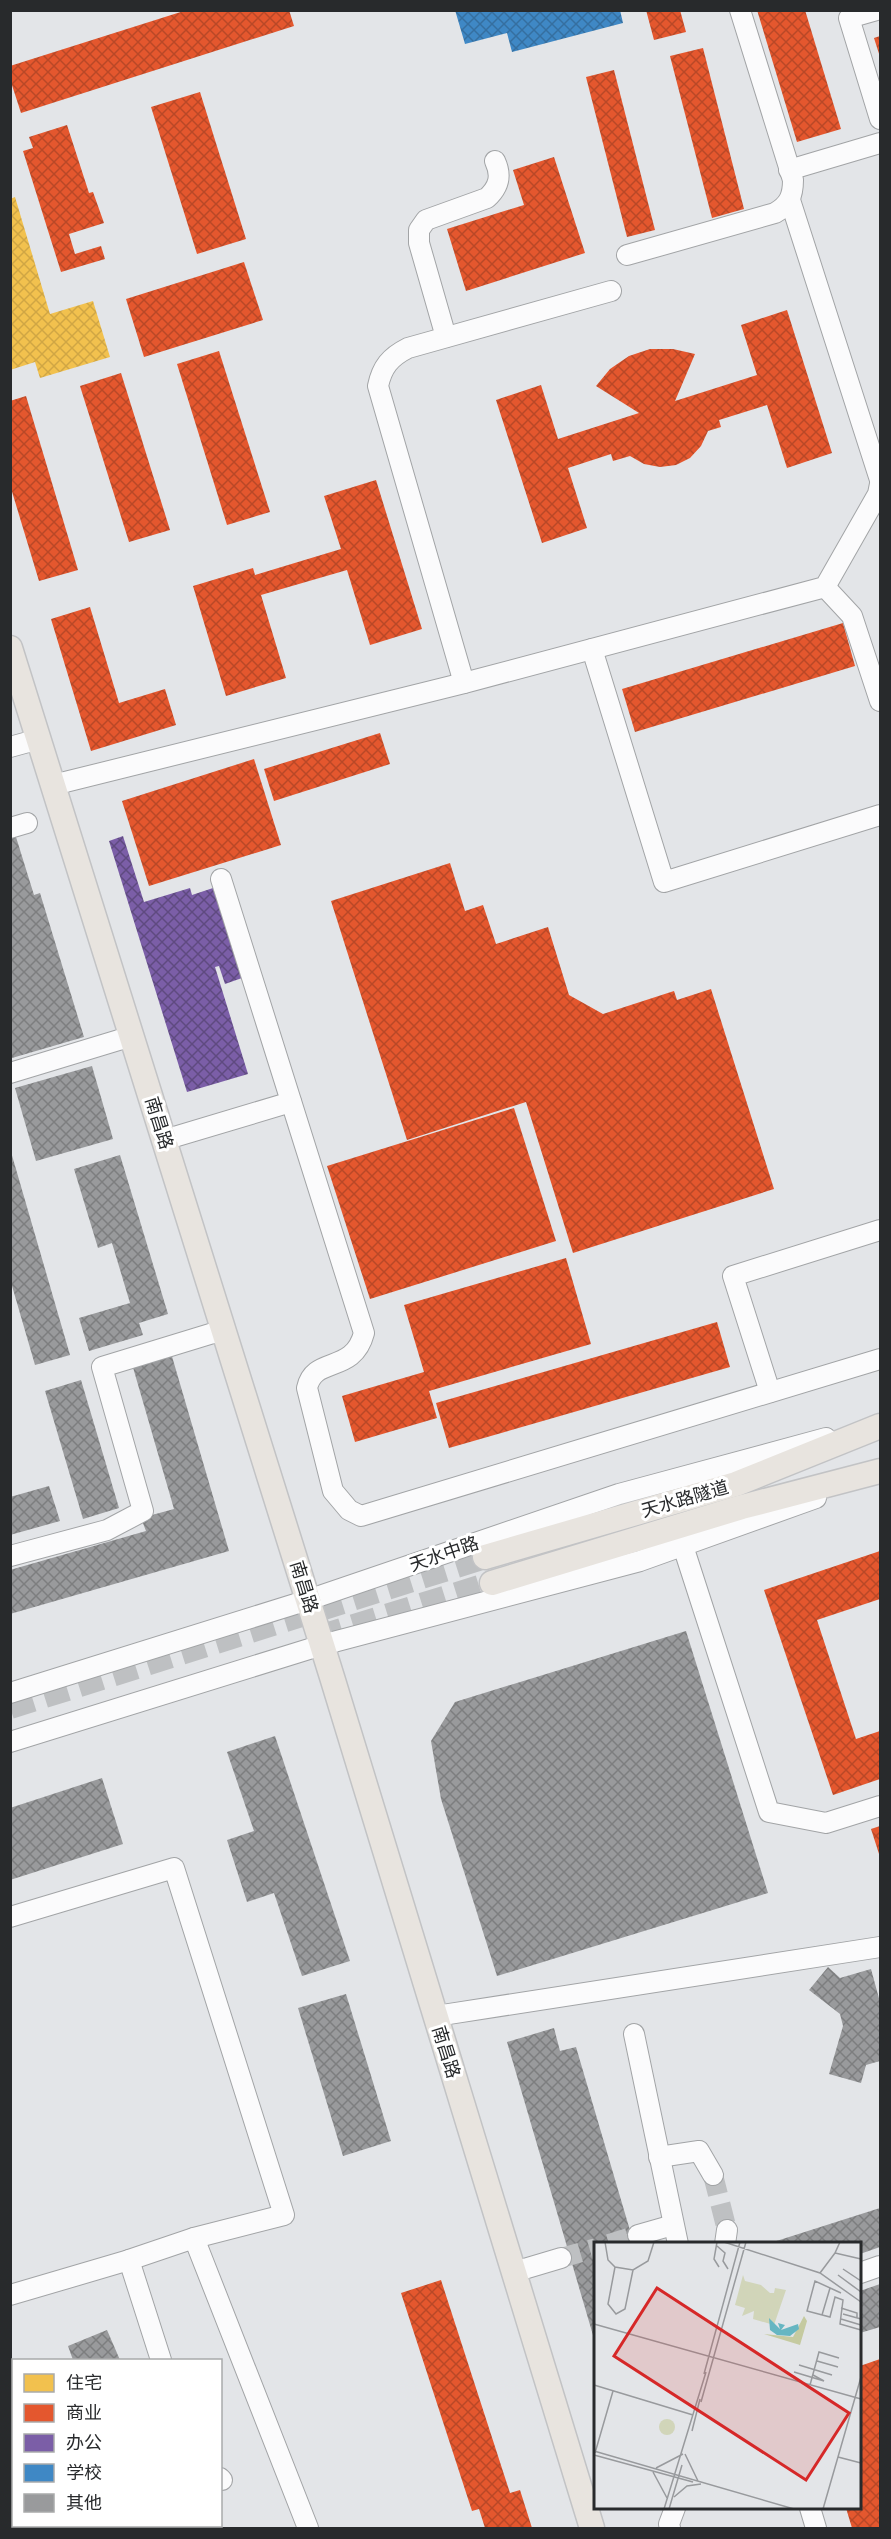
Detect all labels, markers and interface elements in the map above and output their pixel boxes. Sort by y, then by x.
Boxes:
street label: 南昌路 [142,1094,176,1152]
street label: 天水路隧道 [639,1477,731,1521]
street label: 天水中路 [407,1533,481,1575]
street label: 南昌路 [287,1558,321,1616]
street label: 南昌路 [429,2023,463,2081]
inset map [594,2242,861,2509]
legend [12,2359,222,2527]
text: 住宅 [66,2373,102,2393]
text: 商业 [66,2403,102,2423]
text: 办公 [66,2433,102,2453]
text: 学校 [66,2463,102,2483]
text: 其他 [66,2493,102,2513]

